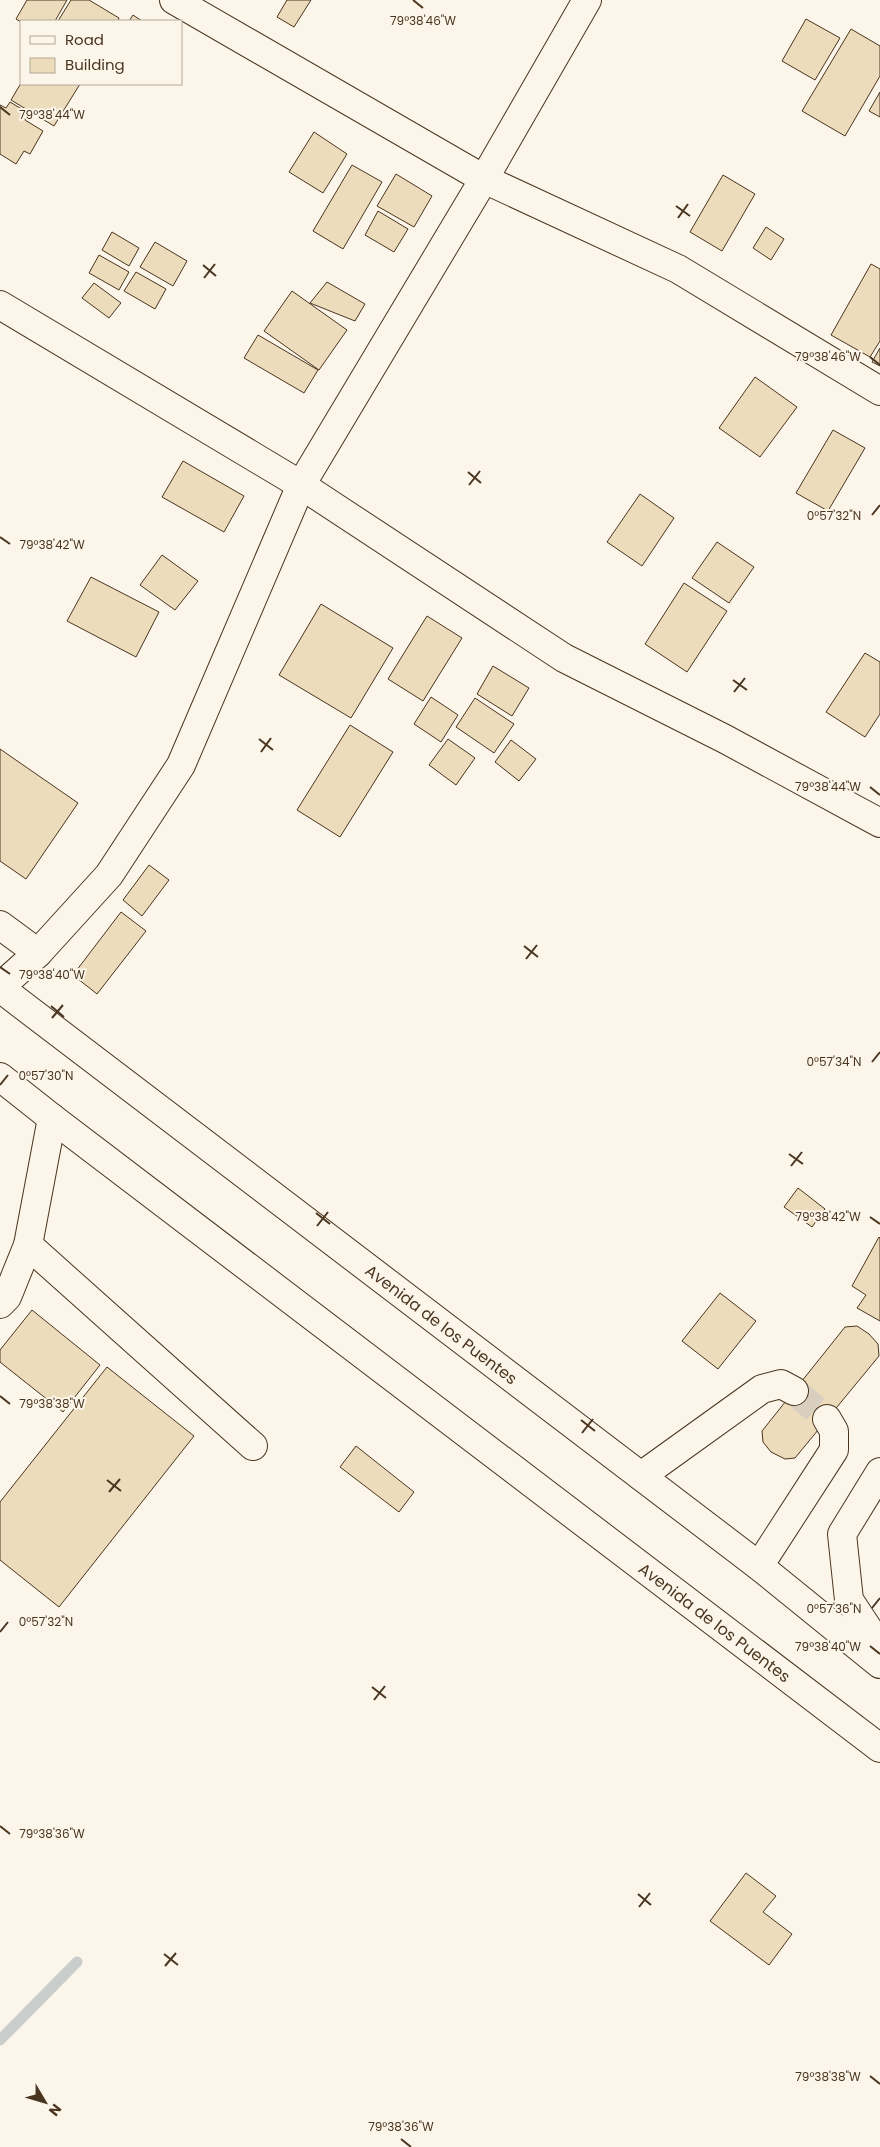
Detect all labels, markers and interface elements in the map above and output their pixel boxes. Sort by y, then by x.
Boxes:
text: 79°38'46"W [390,12,456,29]
legend [20,20,182,85]
text: Road [65,29,104,50]
text: Building [65,54,125,75]
text: 79°38'44"W [19,106,85,123]
text: 79°38'46"W [795,348,861,365]
text: 0°57'32"N [807,507,861,524]
text: 79°38'42"W [19,536,85,553]
text: 79°38'44"W [795,778,861,795]
text: 79°38'40"W [19,966,85,983]
text: 0°57'34"N [806,1053,862,1070]
text: 0°57'30"N [19,1067,74,1084]
text: 79°38'42"W [795,1208,861,1225]
street label: Avenida de los Puentes [360,1259,522,1390]
text: 79°38'38"W [19,1395,85,1412]
street label: Avenida de los Puentes [634,1557,795,1688]
text: 0°57'36"N [806,1600,862,1617]
text: 0°57'32"N [19,1613,73,1630]
text: 79°38'40"W [795,1638,861,1655]
text: 79°38'36"W [19,1825,85,1842]
text: 79°38'38"W [795,2068,861,2085]
north arrow [20,2077,70,2127]
text: N [44,2100,66,2120]
text: 79°38'36"W [368,2118,434,2135]

